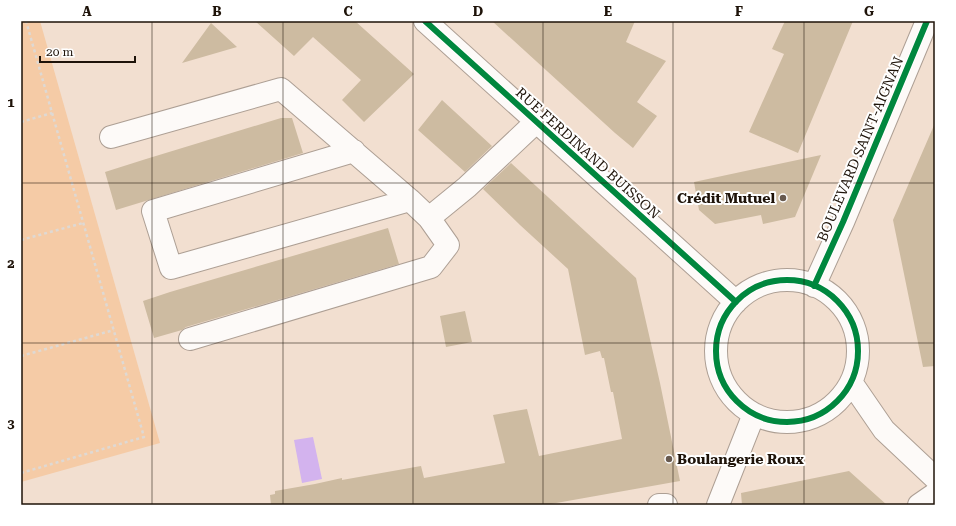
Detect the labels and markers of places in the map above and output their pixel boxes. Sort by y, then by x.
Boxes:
place label: Crédit Mutuel [677,190,775,206]
marker: Crédit Mutuel [778,193,788,203]
place label: Boulangerie Roux [677,451,804,467]
marker: Boulangerie Roux [664,454,674,464]

